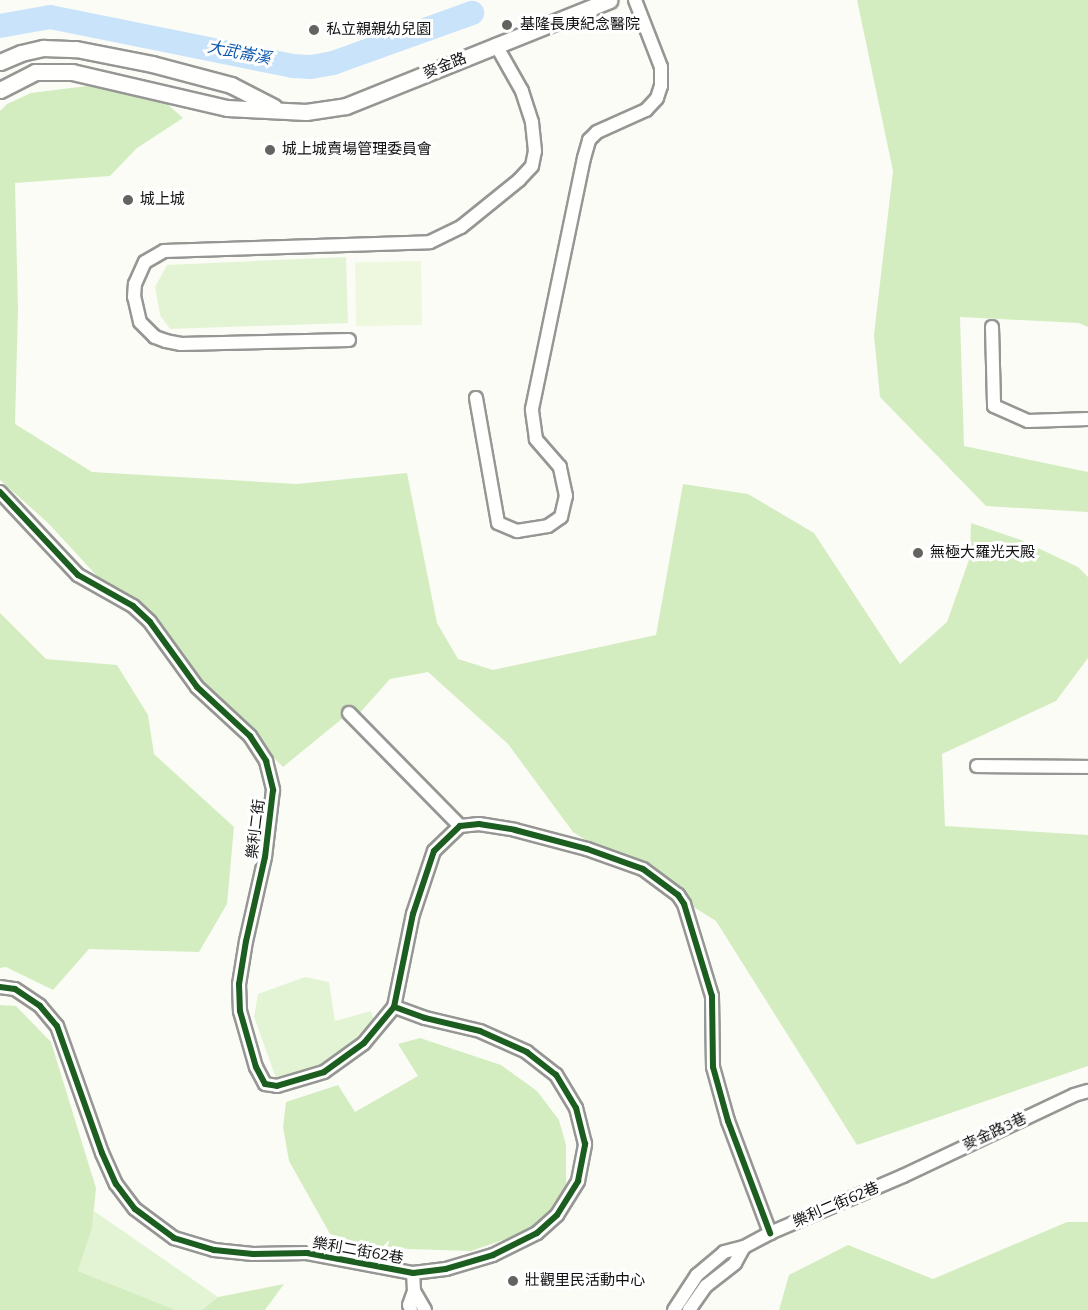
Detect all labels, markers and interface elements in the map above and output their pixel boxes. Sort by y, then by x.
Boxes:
marker: 基隆長庚紀念醫院 [498,16,516,34]
place label: 基隆長庚紀念醫院 [520,16,640,34]
place label: 私立親親幼兒園 [326,21,431,39]
marker: 私立親親幼兒園 [307,23,321,37]
water label: 大武崙溪 [206,37,272,69]
street label: 麥金路 [421,49,469,83]
place label: 城上城賣場管理委員會 [282,141,432,159]
marker: 城上城賣場管理委員會 [263,143,277,157]
place label: 城上城 [140,191,185,209]
marker: 城上城 [121,193,135,207]
place label: 無極大羅光天殿 [930,544,1035,562]
marker: 無極大羅光天殿 [911,546,925,560]
street label: 樂利二街 [243,798,269,860]
street label: 麥金路3巷 [960,1109,1030,1155]
street label: 樂利二街62巷 [790,1179,882,1231]
street label: 樂利二街62巷 [311,1234,405,1268]
place label: 壯觀里民活動中心 [525,1272,645,1290]
marker: 壯觀里民活動中心 [506,1274,520,1288]

